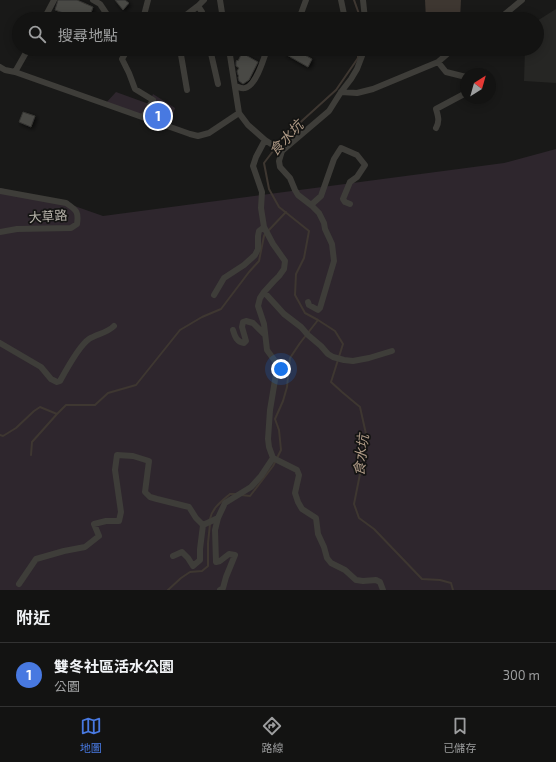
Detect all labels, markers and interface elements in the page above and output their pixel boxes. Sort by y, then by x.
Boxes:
search box [12,12,544,56]
icon: search [26,23,48,45]
text: 搜尋地點 [58,26,118,44]
north arrow [460,68,496,104]
pin: 1 [145,101,171,131]
water label: 食水坑 [265,115,308,159]
street label: 大草路 [28,207,68,225]
your location [271,359,291,379]
water label: 食水坑 [350,431,372,477]
text: 附近 [16,607,50,627]
text: 雙冬社區活水公園 [54,657,174,675]
text: 1 [26,667,32,683]
text: 300 m [503,667,540,683]
text: 公園 [54,678,80,694]
tab: 地圖 [80,715,102,755]
tab: 路線 [261,715,283,755]
tab: 已儲存 [443,715,476,755]

